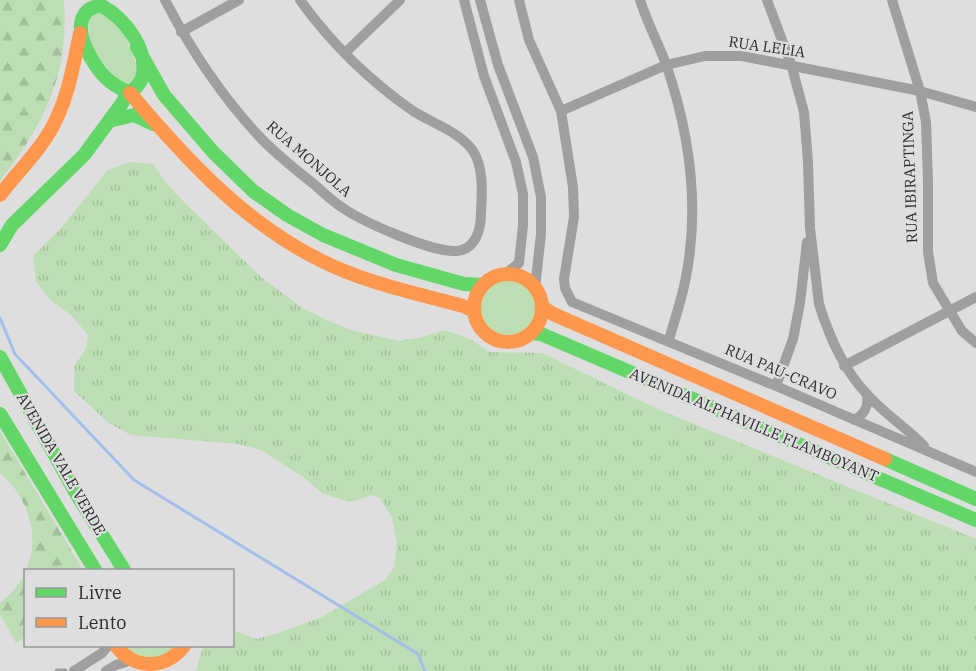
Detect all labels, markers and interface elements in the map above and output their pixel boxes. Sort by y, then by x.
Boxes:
street label: RUA LELIA [727,32,807,61]
street label: RUA IBIRAPTINGA [898,110,921,243]
street label: RUA MONJOLA [263,116,356,201]
street label: RUA PAU-CRAVO [722,339,840,404]
street label: AVENIDA ALPHAVILLE FLAMBOYANT [627,363,882,486]
street label: AVENIDA VALE VERDE [13,389,110,538]
legend [24,569,234,647]
text: Livre [78,581,122,604]
text: Lento [78,611,126,634]

